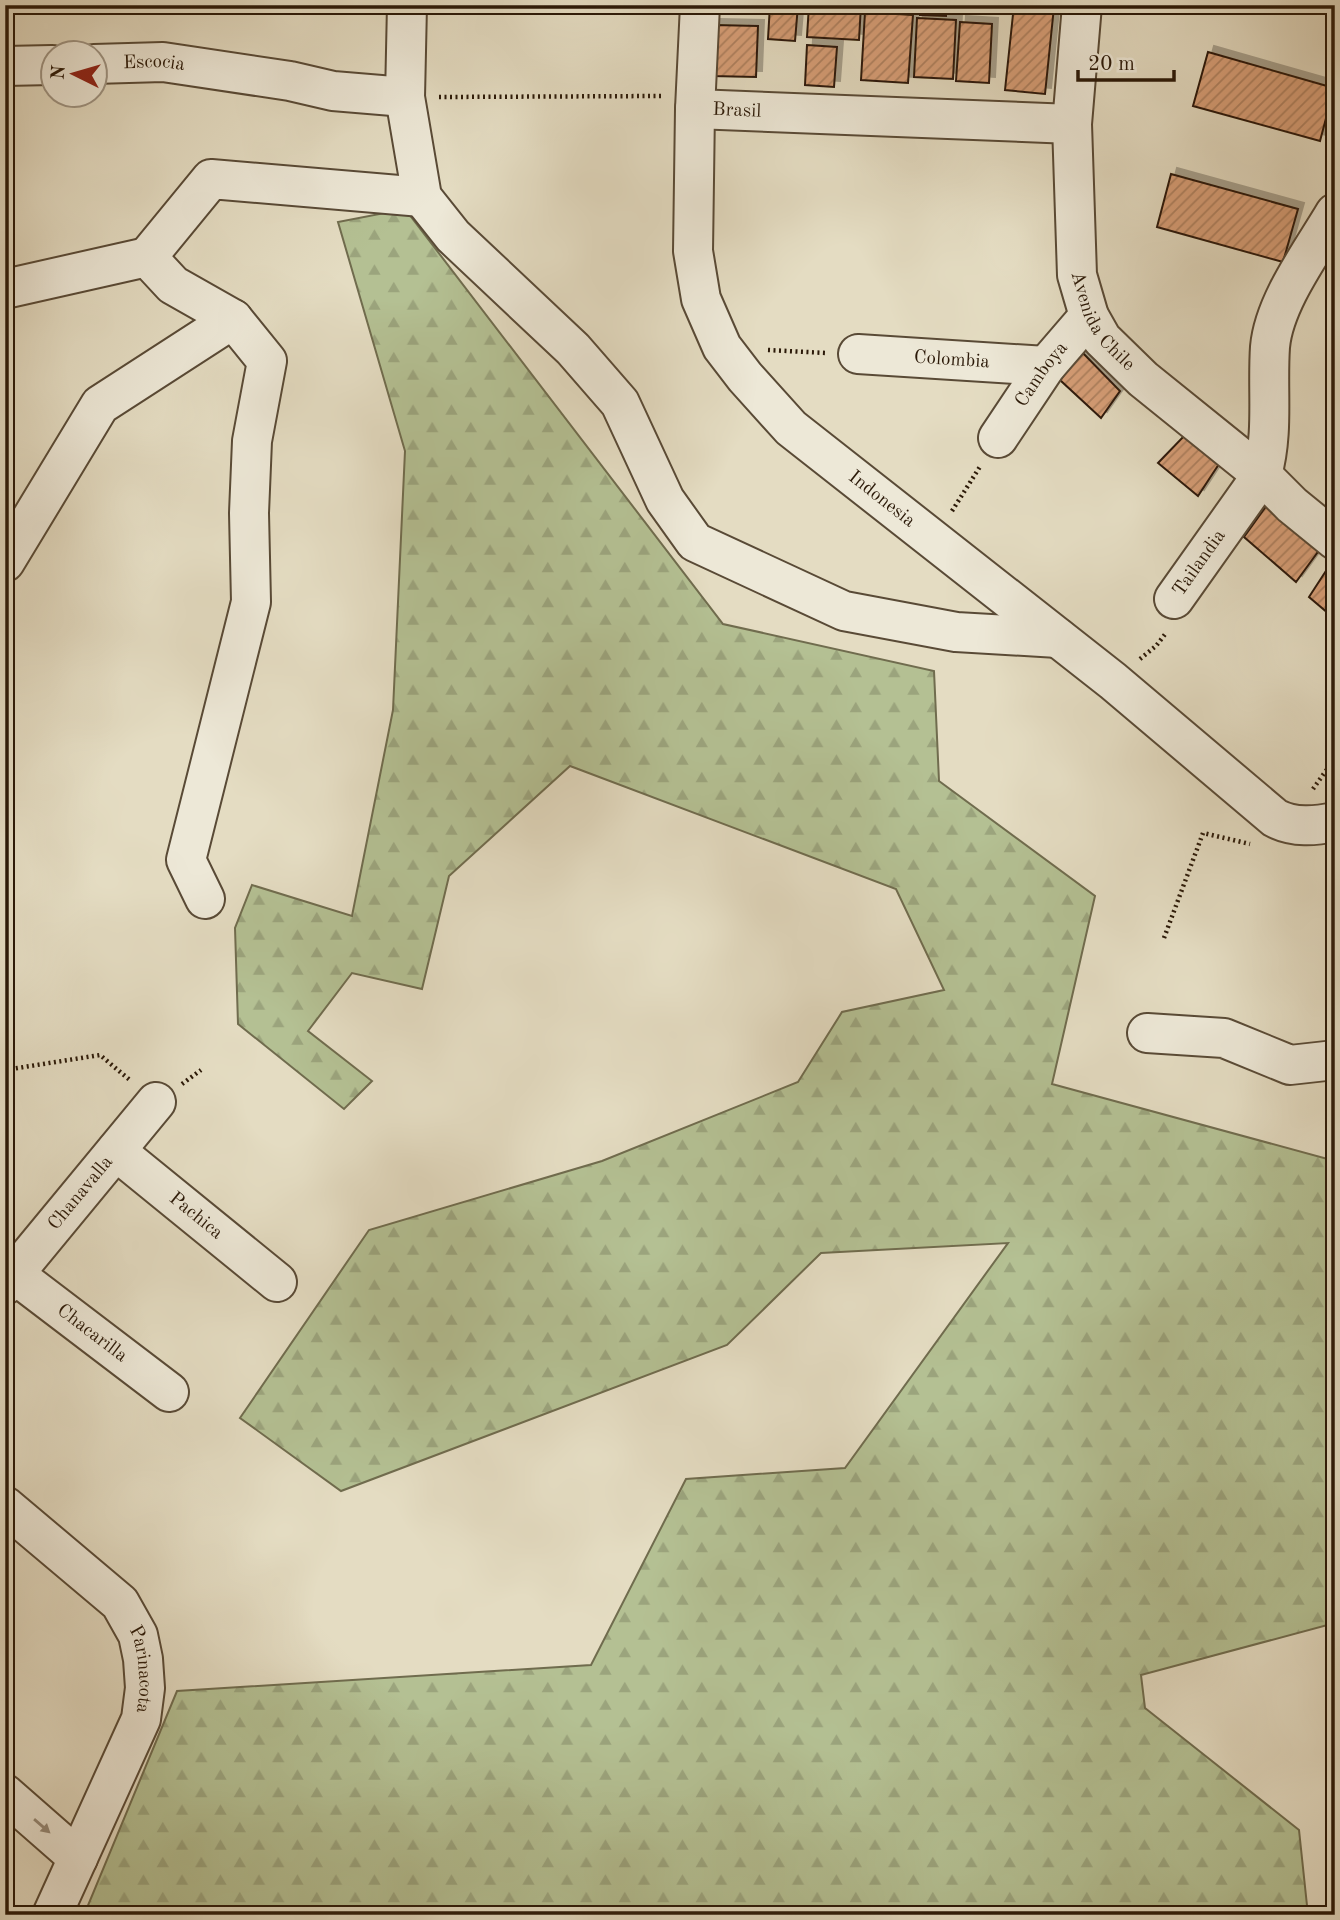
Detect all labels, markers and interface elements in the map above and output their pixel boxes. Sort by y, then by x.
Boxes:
north arrow [38,38,108,108]
scale bar [1078,38,1174,82]
street label: Escocia [123,52,187,75]
text: 20 m [1088,54,1135,75]
text: N [49,64,70,81]
street label: Brasil [712,100,762,121]
street label: Avenida Chile [1067,269,1138,374]
street label: Camboya [1012,338,1072,411]
street label: Colombia [913,348,991,372]
street label: Indonesia [845,467,919,531]
street label: Tailandia [1170,526,1230,600]
street label: Chanavalla [45,1152,117,1234]
street label: Pachica [165,1189,227,1244]
street label: Chacarilla [53,1301,131,1366]
street label: Parinacota [125,1622,154,1715]
one-way arrow [33,1818,51,1834]

